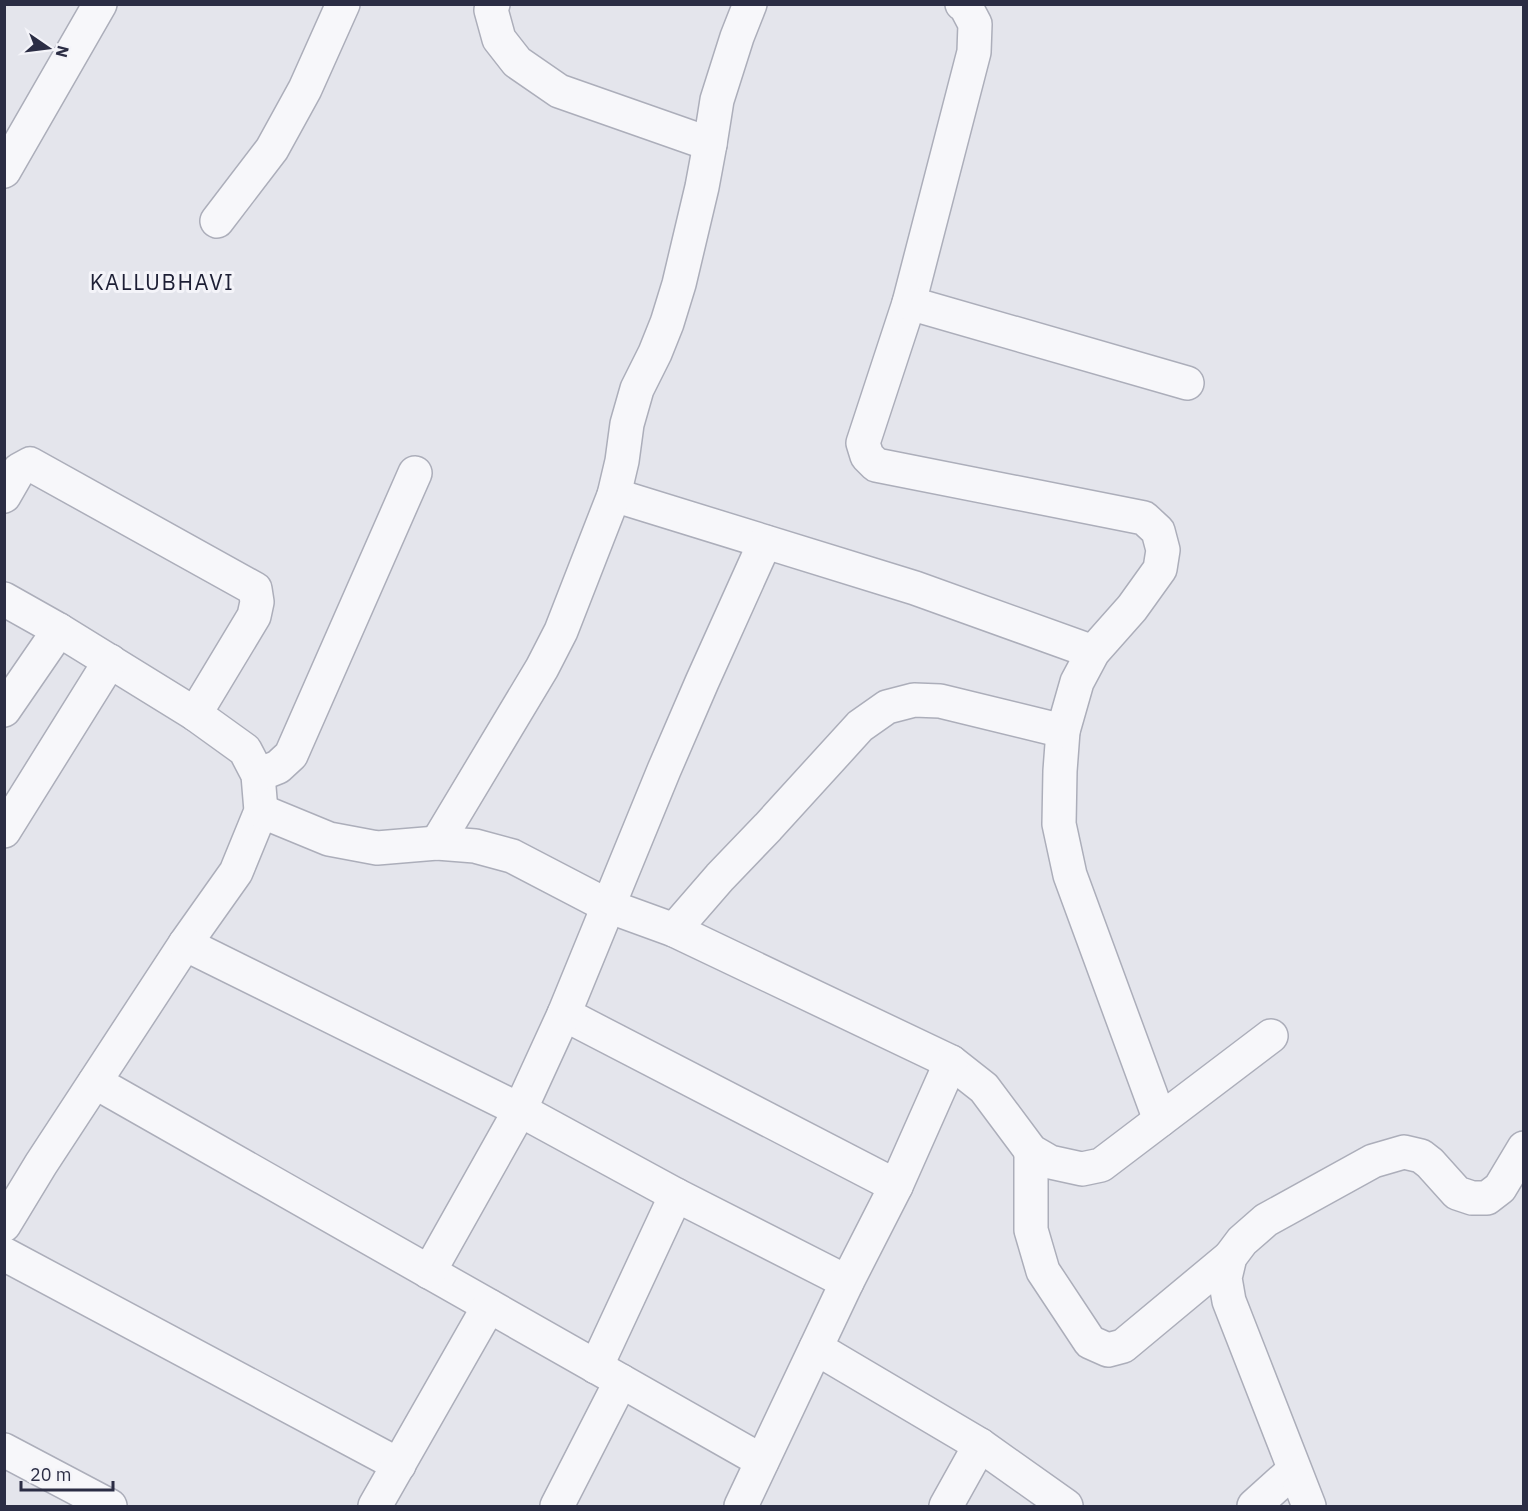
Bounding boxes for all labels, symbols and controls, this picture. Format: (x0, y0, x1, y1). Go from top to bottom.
north arrow (18, 18, 78, 78)
text: N (51, 44, 74, 60)
district label: KALLUBHAVI (90, 267, 234, 296)
scale bar (21, 1454, 112, 1492)
text: 20 m (30, 1463, 72, 1486)

